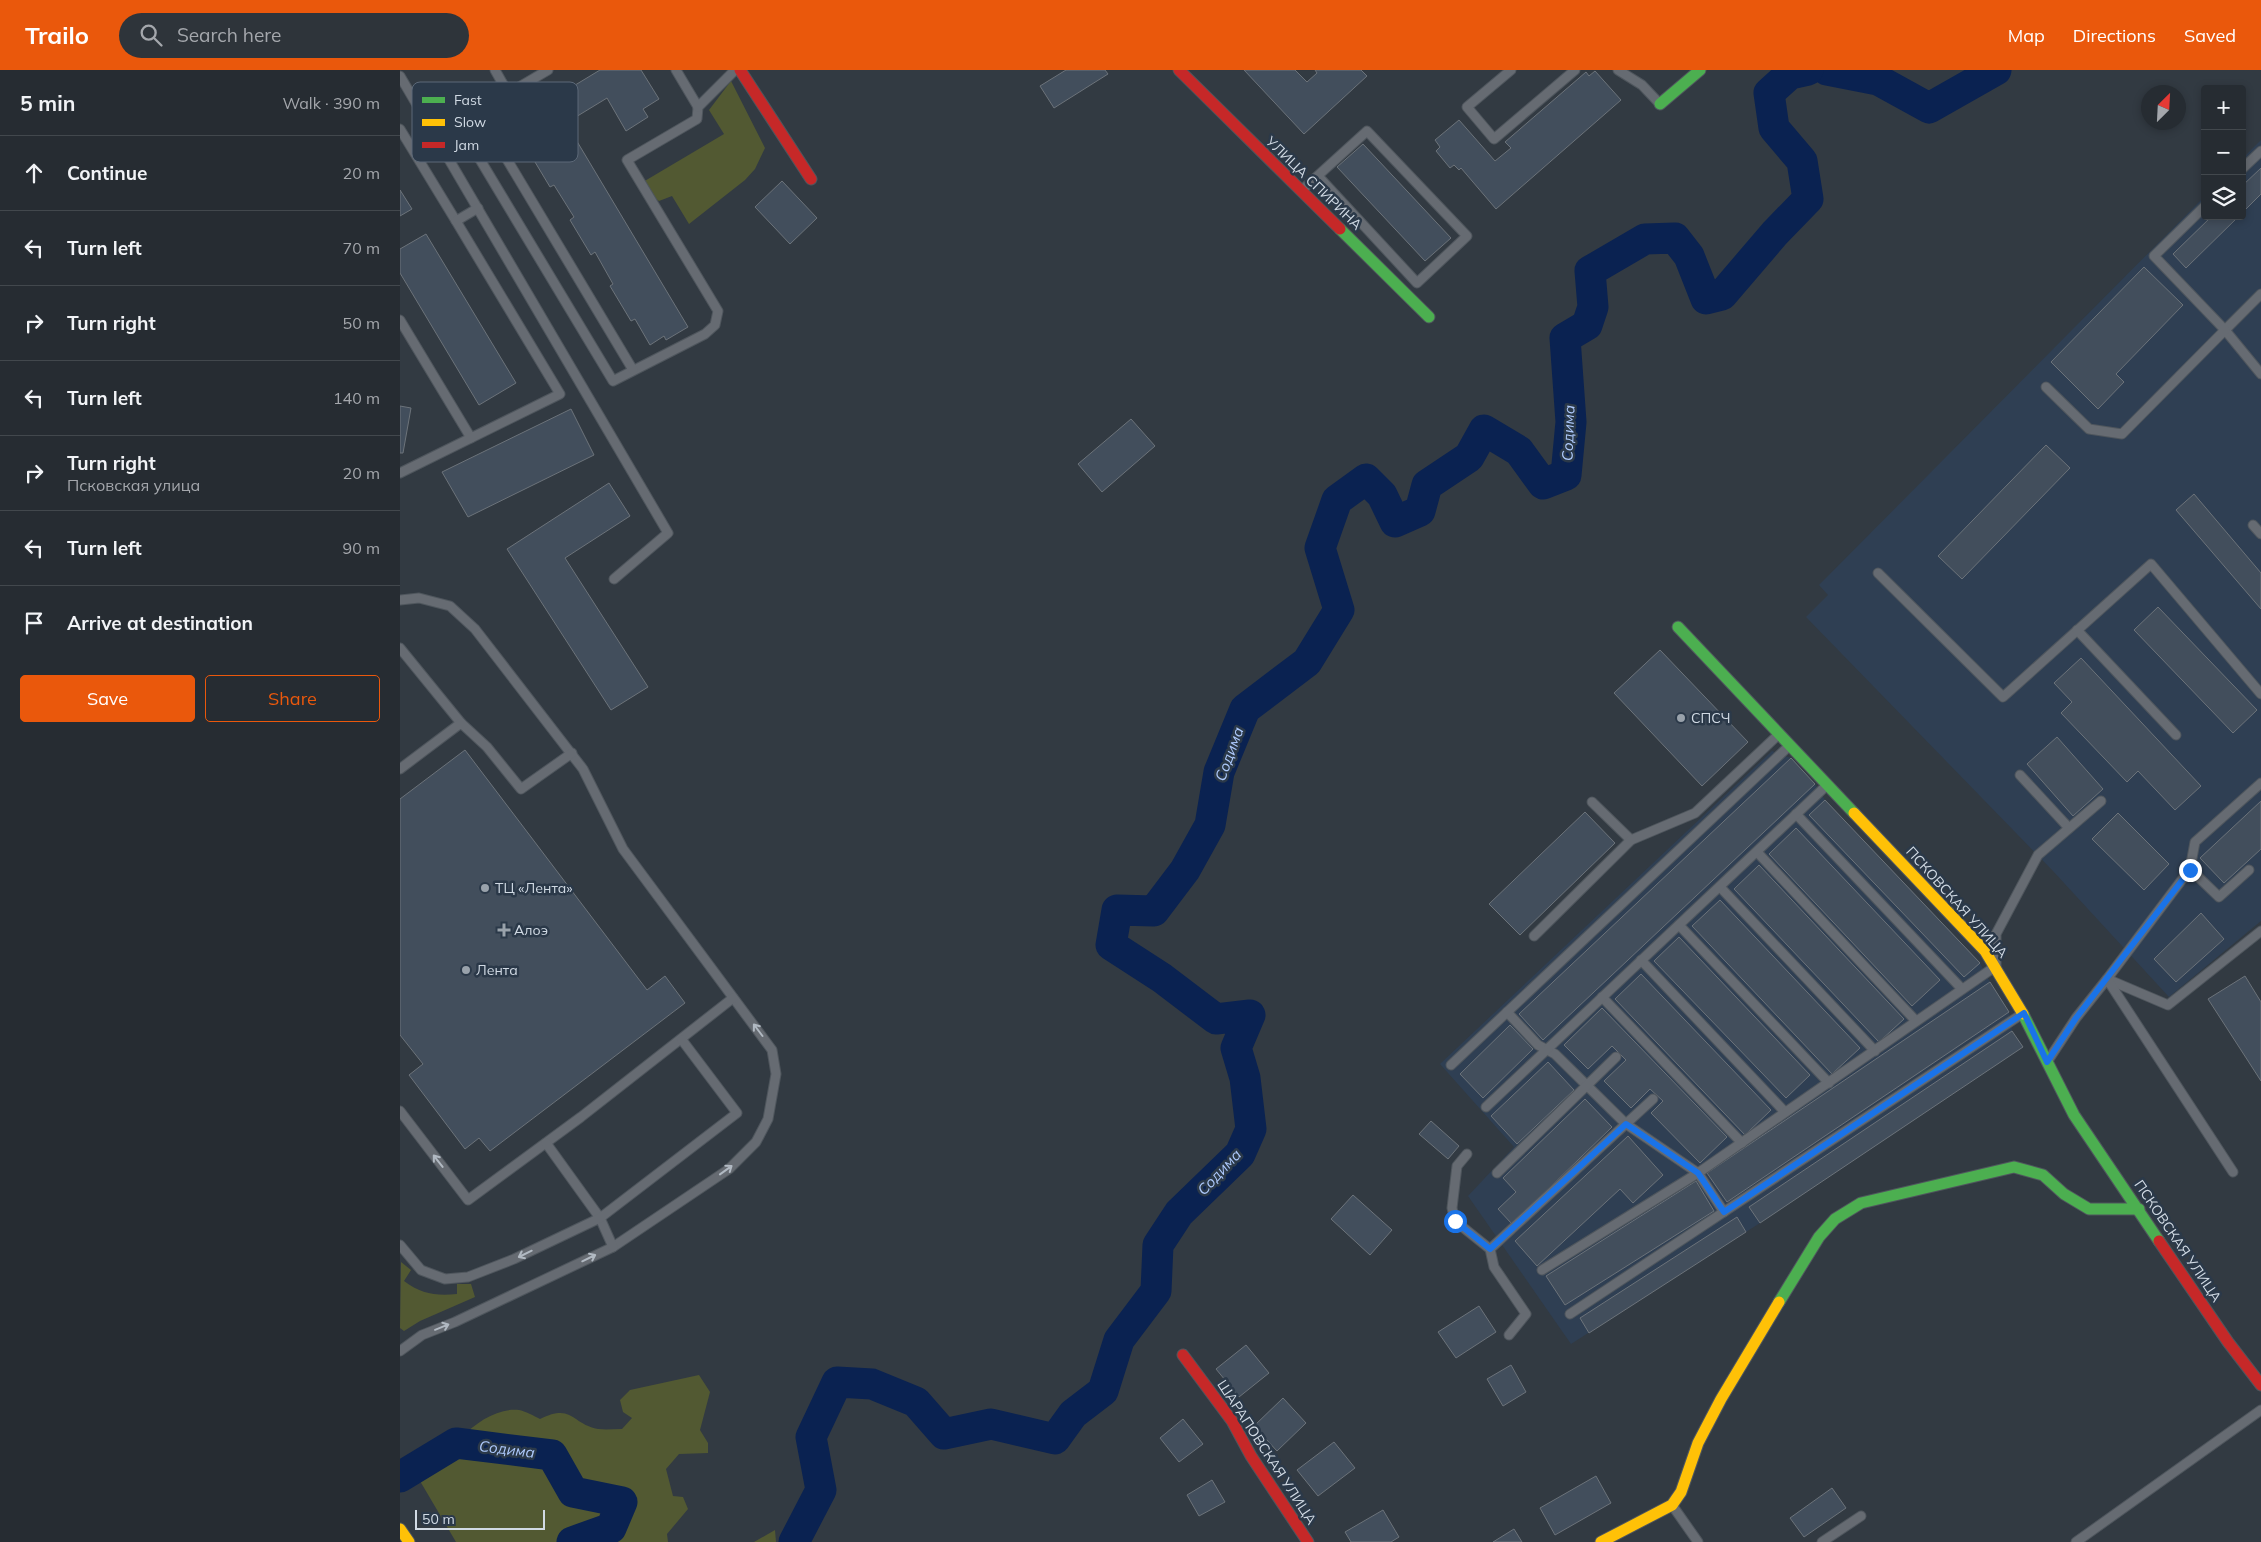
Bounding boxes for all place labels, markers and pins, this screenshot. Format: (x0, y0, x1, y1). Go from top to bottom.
place label: СПСЧ (1691, 709, 1731, 727)
marker: СПСЧ (1675, 712, 1687, 724)
place label: ТЦ «Лента» (495, 879, 573, 897)
marker: ТЦ «Лента» (479, 882, 491, 894)
place label: Алоэ (514, 921, 548, 939)
marker: Алоэ (498, 924, 510, 936)
place label: Лента (476, 961, 518, 979)
marker: Лента (460, 964, 472, 976)

